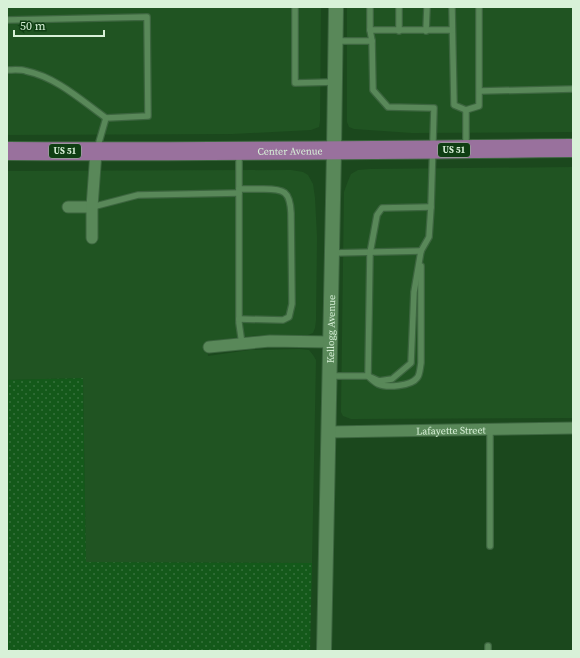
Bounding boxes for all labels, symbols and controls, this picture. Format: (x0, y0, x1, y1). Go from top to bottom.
scale bar (14, 12, 104, 38)
text: 50 m (20, 18, 46, 34)
road number: US 51 (438, 143, 470, 157)
road number: US 51 (49, 144, 81, 158)
street label: Center Avenue (257, 144, 323, 158)
street label: Kellogg Avenue (324, 295, 338, 363)
street label: Lafayette Street (416, 423, 487, 438)

